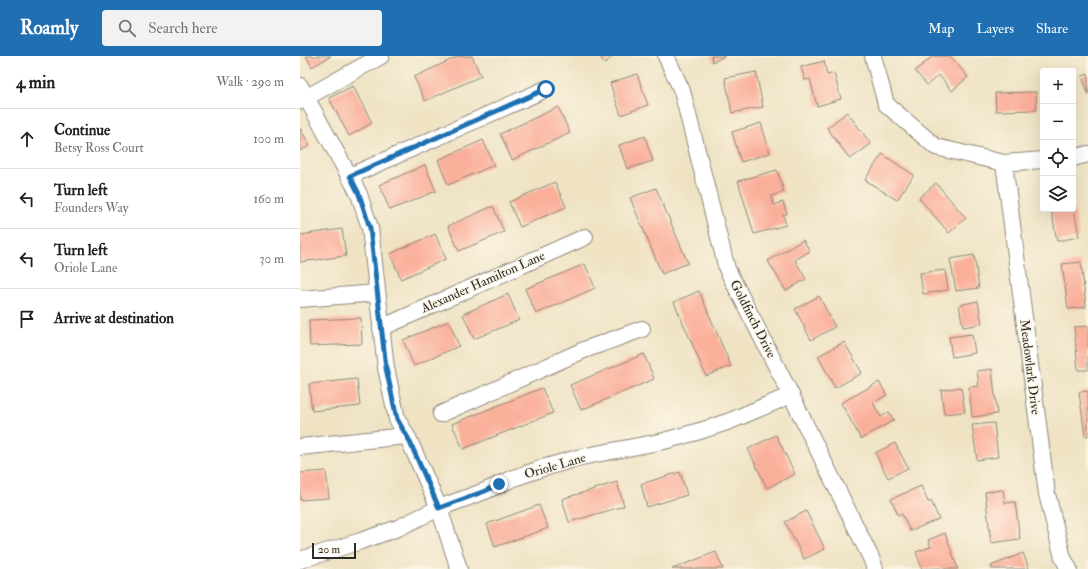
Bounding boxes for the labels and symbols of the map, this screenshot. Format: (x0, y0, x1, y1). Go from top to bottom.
route start (537, 80, 555, 98)
street label: Alexander Hamilton Lane (418, 247, 548, 317)
street label: Goldfinch Drive (727, 277, 780, 361)
street label: Meadowlark Drive (1016, 318, 1044, 416)
street label: Oriole Lane (522, 449, 588, 482)
route end (490, 475, 508, 493)
scale bar (312, 541, 356, 560)

